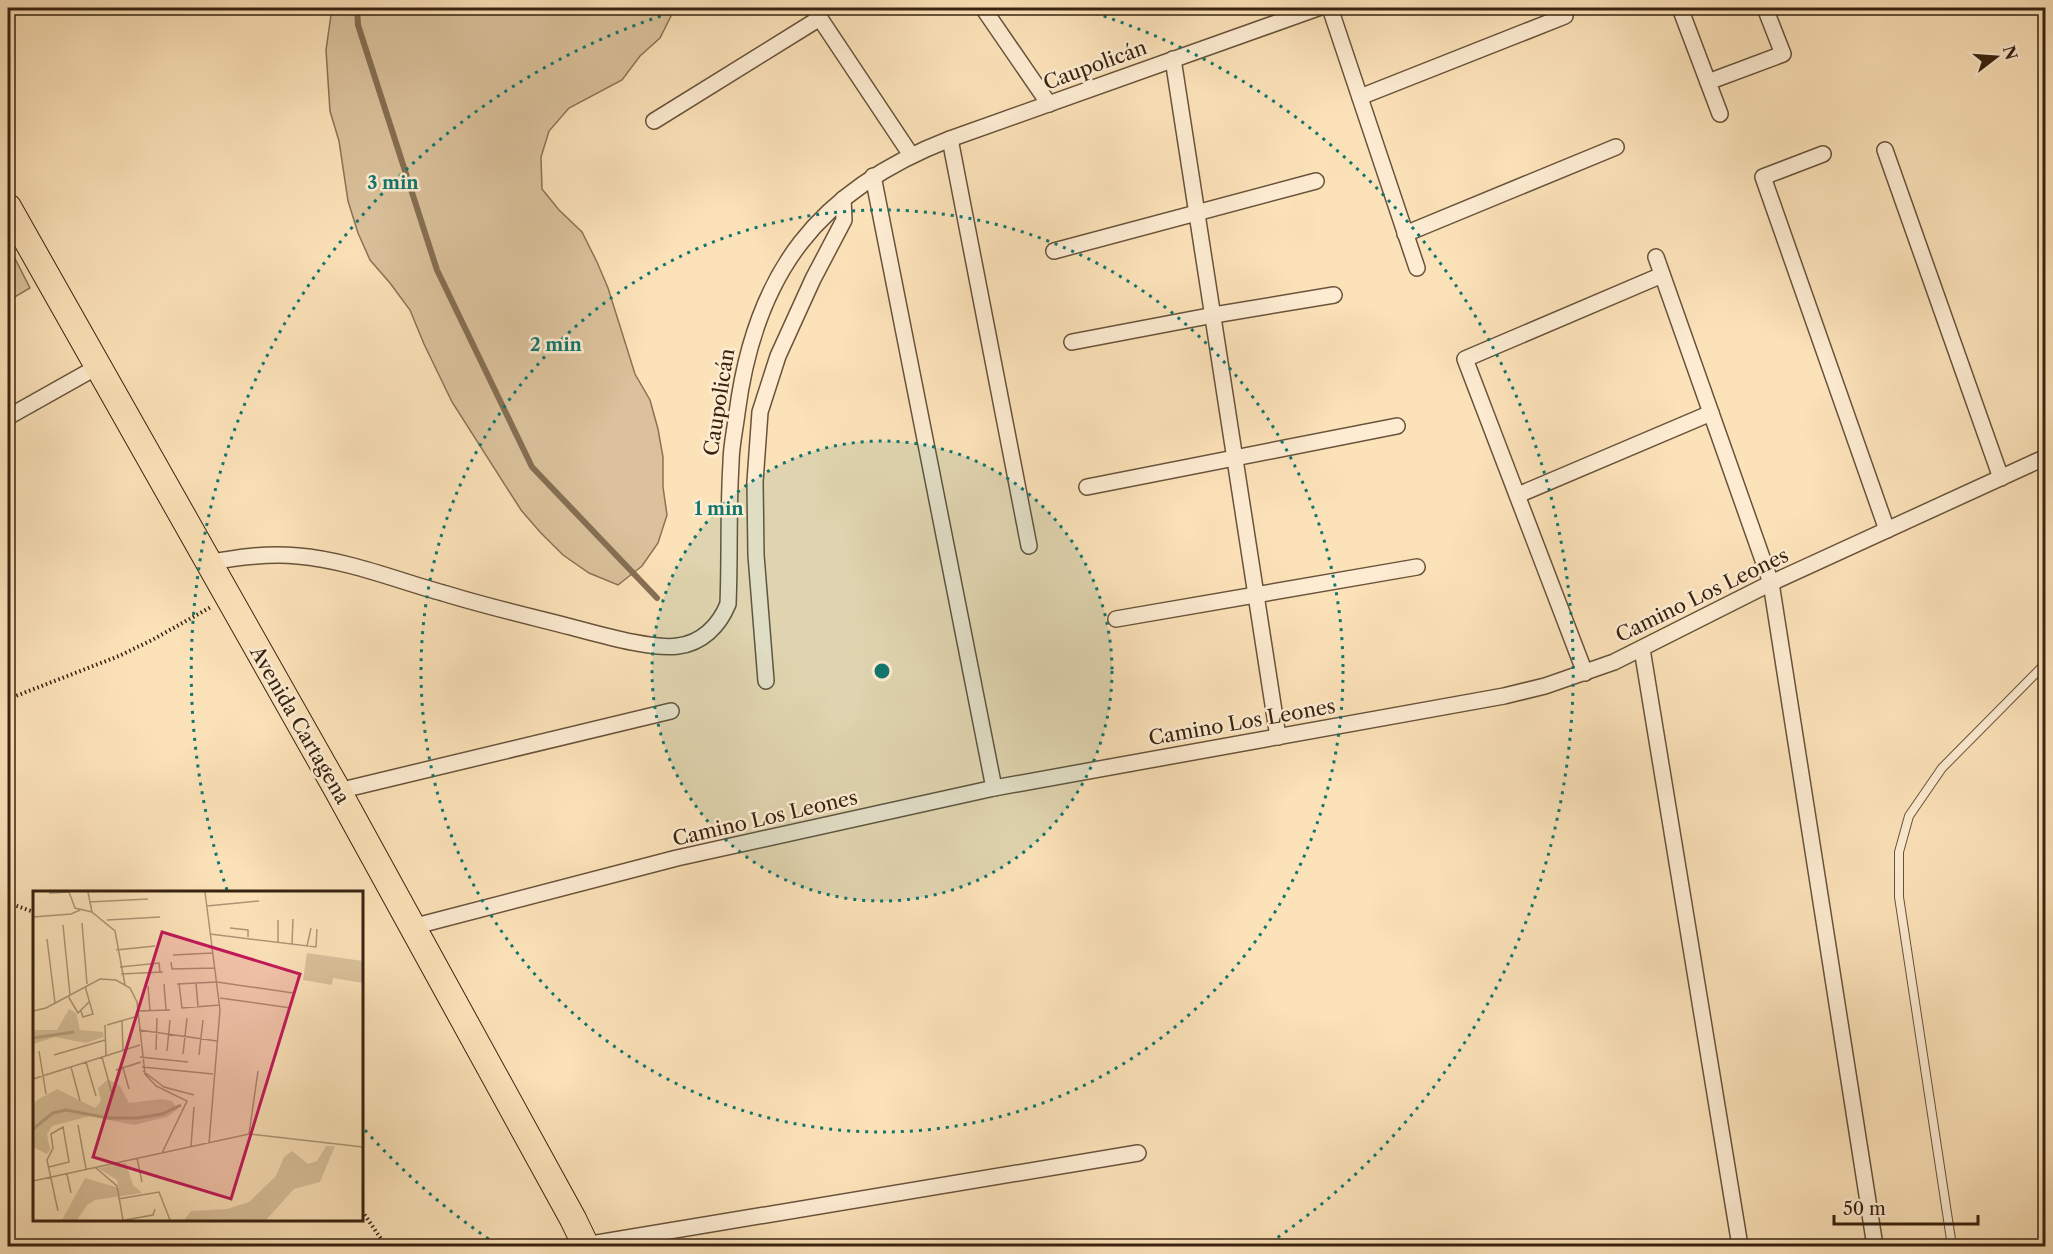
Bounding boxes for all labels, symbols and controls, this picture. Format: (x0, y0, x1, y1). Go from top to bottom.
north arrow (1966, 27, 2026, 87)
street label: Caupolicán (1040, 35, 1151, 95)
text: N (1999, 43, 2022, 62)
text: 3 min (367, 172, 419, 194)
text: 2 min (530, 334, 583, 356)
street label: Caupolicán (699, 346, 739, 457)
text: 1 min (694, 498, 744, 520)
street label: Camino Los Leones (1612, 543, 1792, 647)
street label: Avenida Cartagena (245, 641, 355, 809)
centre of rings (872, 661, 892, 681)
street label: Camino Los Leones (1147, 694, 1337, 750)
street label: Camino Los Leones (670, 785, 860, 851)
inset map (33, 891, 363, 1221)
scale bar (1834, 1188, 1978, 1226)
text: 50 m (1843, 1198, 1886, 1220)

